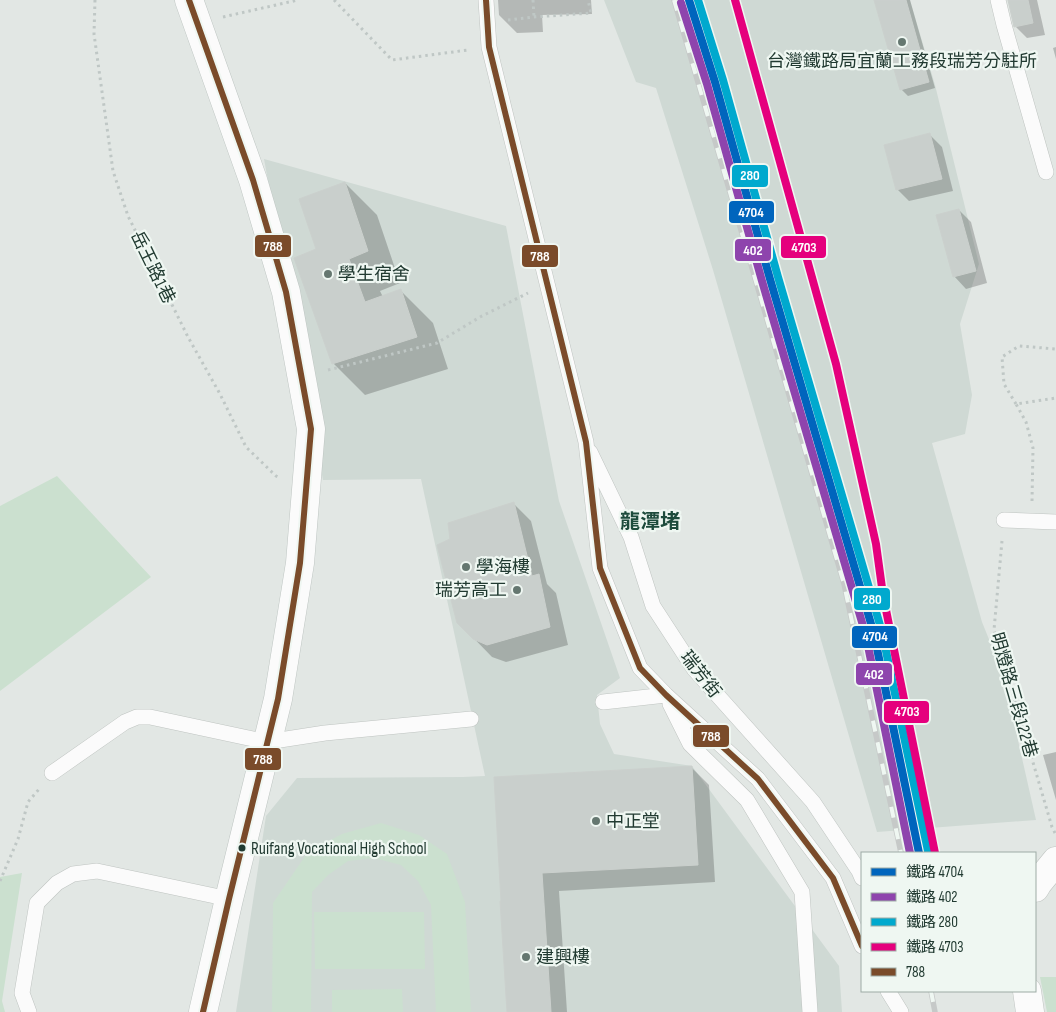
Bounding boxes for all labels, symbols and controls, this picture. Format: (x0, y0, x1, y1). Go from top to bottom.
marker: 台灣鐵路局宜蘭工務段瑞芳分駐所 (896, 36, 908, 48)
place label: 台灣鐵路局宜蘭工務段瑞芳分駐所 (767, 51, 1037, 72)
line badge: 280 (731, 164, 769, 188)
text: 280 (740, 167, 760, 184)
line badge: 4704 (728, 200, 775, 224)
text: 4704 (738, 204, 764, 221)
street label: 岳王路1巷 (126, 227, 179, 307)
line badge: 788 (254, 234, 292, 258)
line badge: 4703 (780, 235, 827, 259)
text: 788 (263, 238, 283, 255)
line badge: 402 (734, 238, 772, 262)
text: 4703 (791, 239, 817, 256)
text: 402 (743, 242, 763, 259)
line badge: 788 (521, 244, 559, 268)
text: 788 (530, 248, 550, 265)
place label: 學生宿舍 (338, 264, 410, 285)
marker: 學生宿舍 (322, 268, 334, 280)
district label: 龍潭堵 (620, 510, 680, 534)
place label: 學海樓 (476, 557, 530, 578)
marker: 學海樓 (460, 561, 472, 573)
place label: 瑞芳高工 (435, 580, 507, 601)
marker: 瑞芳高工 (511, 584, 523, 596)
line badge: 280 (853, 587, 891, 611)
text: 280 (862, 591, 882, 608)
line badge: 4704 (851, 625, 898, 649)
text: 4704 (862, 628, 888, 645)
street label: 明燈路三段122巷 (986, 630, 1041, 760)
street label: 瑞芳街 (676, 647, 726, 702)
line badge: 402 (855, 662, 893, 686)
text: 402 (864, 666, 884, 683)
line badge: 4703 (883, 700, 930, 724)
text: 4703 (894, 703, 920, 720)
line badge: 788 (692, 724, 730, 748)
text: 788 (701, 728, 721, 745)
line badge: 788 (244, 747, 282, 771)
text: 788 (253, 751, 273, 768)
place label: 中正堂 (606, 811, 660, 832)
marker: 中正堂 (590, 815, 602, 827)
place label: Ruifang Vocational High School (251, 839, 427, 859)
marker: Ruifang Vocational High School (237, 843, 247, 853)
legend (861, 852, 1036, 992)
text: 鐵路 4704 (906, 863, 963, 882)
text: 鐵路 402 (906, 888, 958, 907)
text: 鐵路 280 (906, 913, 958, 932)
text: 鐵路 4703 (906, 938, 963, 957)
place label: 建興樓 (536, 947, 590, 968)
marker: 建興樓 (520, 951, 532, 963)
text: 788 (906, 963, 925, 982)

